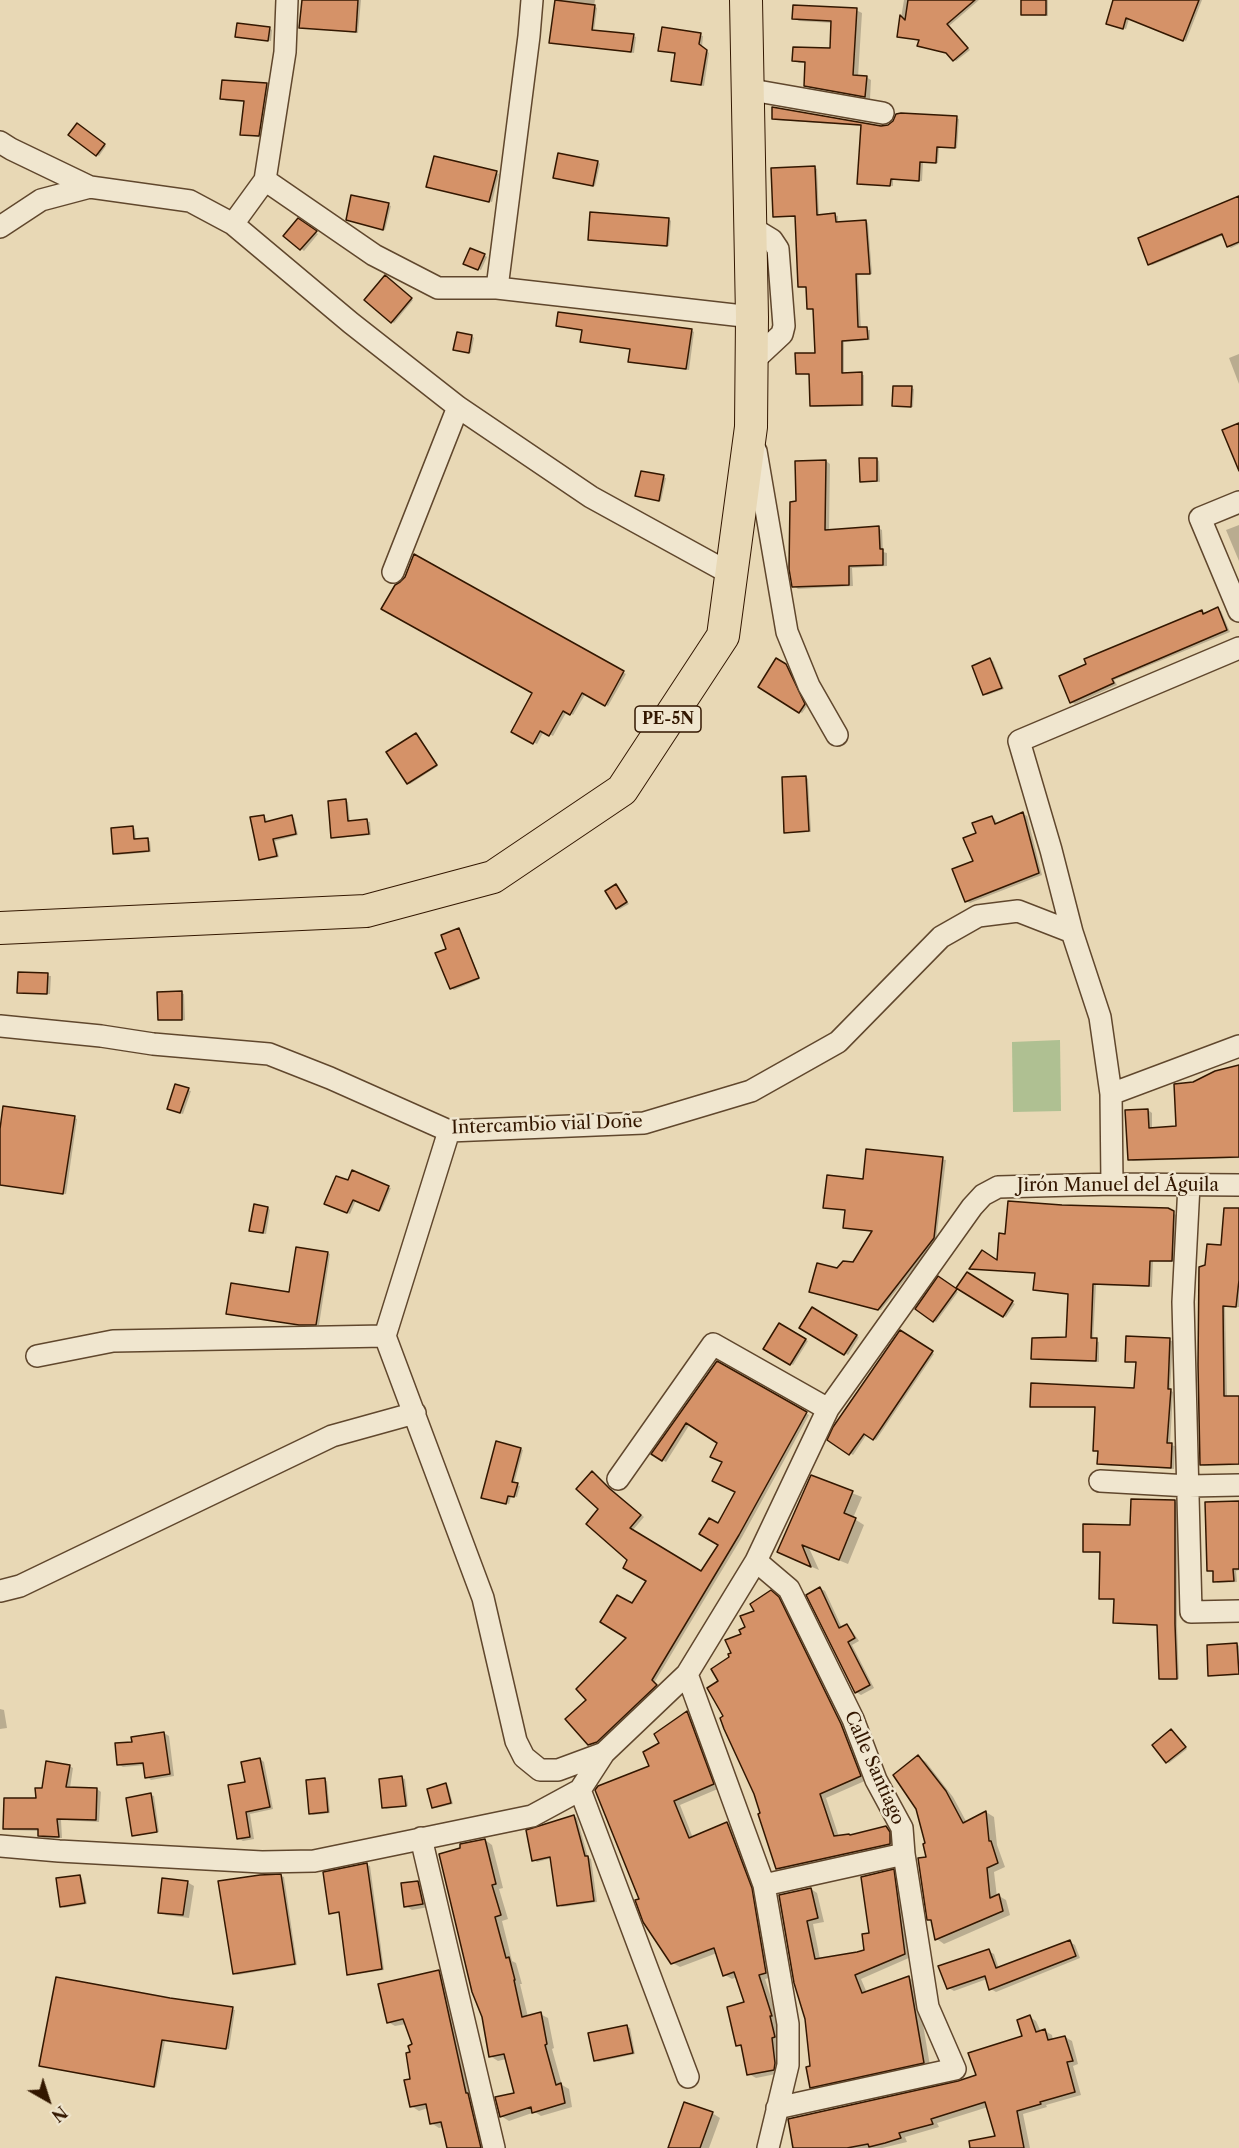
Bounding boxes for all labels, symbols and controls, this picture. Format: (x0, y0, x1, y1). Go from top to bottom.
road number: PE-5N (635, 706, 701, 732)
street label: Intercambio vial Doñe (451, 1111, 643, 1139)
street label: Jirón Manuel del Águila (1017, 1175, 1219, 1197)
street label: Calle Santiago (839, 1708, 909, 1828)
north arrow (18, 2070, 78, 2130)
text: N (48, 2102, 71, 2126)

